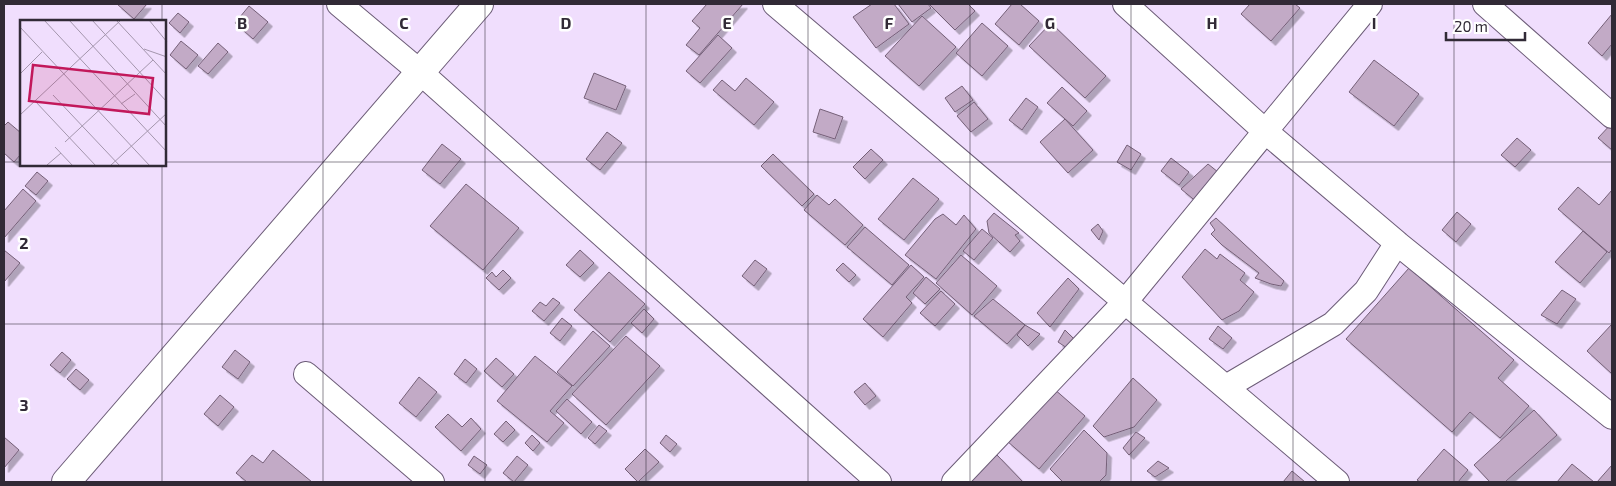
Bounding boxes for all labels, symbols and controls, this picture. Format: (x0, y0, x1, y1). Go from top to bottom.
scale bar (1446, 10, 1525, 42)
text: B (237, 13, 247, 32)
text: C (399, 13, 409, 32)
text: D (561, 13, 572, 32)
text: E (722, 13, 732, 32)
text: F (885, 13, 894, 32)
text: G (1045, 13, 1055, 32)
text: H (1206, 13, 1218, 32)
text: I (1372, 13, 1376, 32)
text: 20 m (1454, 17, 1488, 35)
inset map (20, 20, 166, 166)
text: 2 (19, 233, 29, 252)
text: 3 (19, 395, 29, 414)

